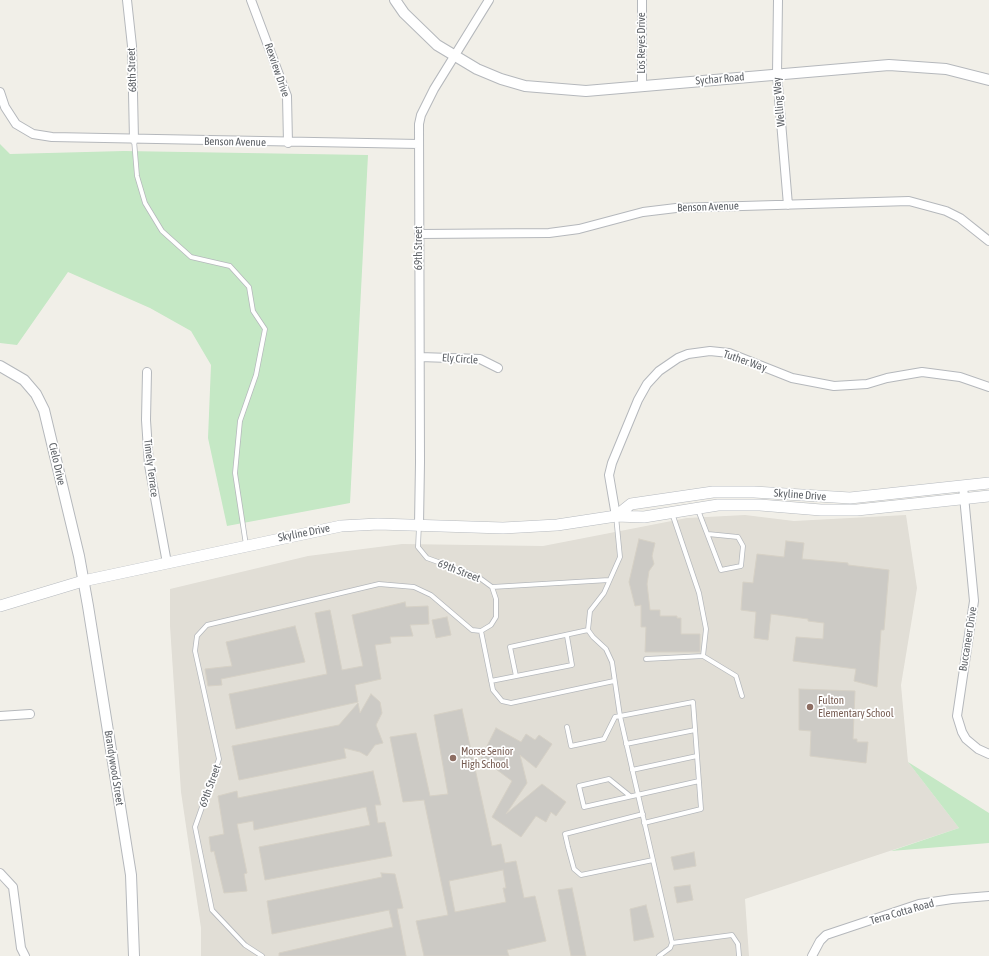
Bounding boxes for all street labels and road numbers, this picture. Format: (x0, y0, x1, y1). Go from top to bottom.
street label: Los Reyes Drive (635, 12, 649, 74)
street label: Rexview Drive (262, 41, 292, 99)
street label: 68th Street (125, 48, 139, 92)
street label: Sychar Road (695, 70, 745, 88)
street label: Welling Way (770, 77, 788, 127)
street label: Benson Avenue (204, 135, 266, 149)
street label: Benson Avenue (677, 199, 739, 215)
street label: 69th Street (412, 226, 426, 270)
street label: Tuther Way (722, 347, 768, 375)
street label: Ely Circle (442, 351, 478, 367)
street label: Timely Terrace (141, 438, 161, 498)
street label: Cielo Drive (46, 441, 68, 487)
street label: Skyline Drive (773, 487, 827, 503)
street label: Skyline Drive (277, 522, 331, 544)
street label: 69th Street (436, 557, 482, 585)
street label: Buccaneer Drive (956, 606, 980, 672)
street label: Brandywood Street (102, 729, 126, 807)
street label: 69th Street (196, 763, 224, 809)
street label: Terra Cotta Road (868, 897, 936, 927)

